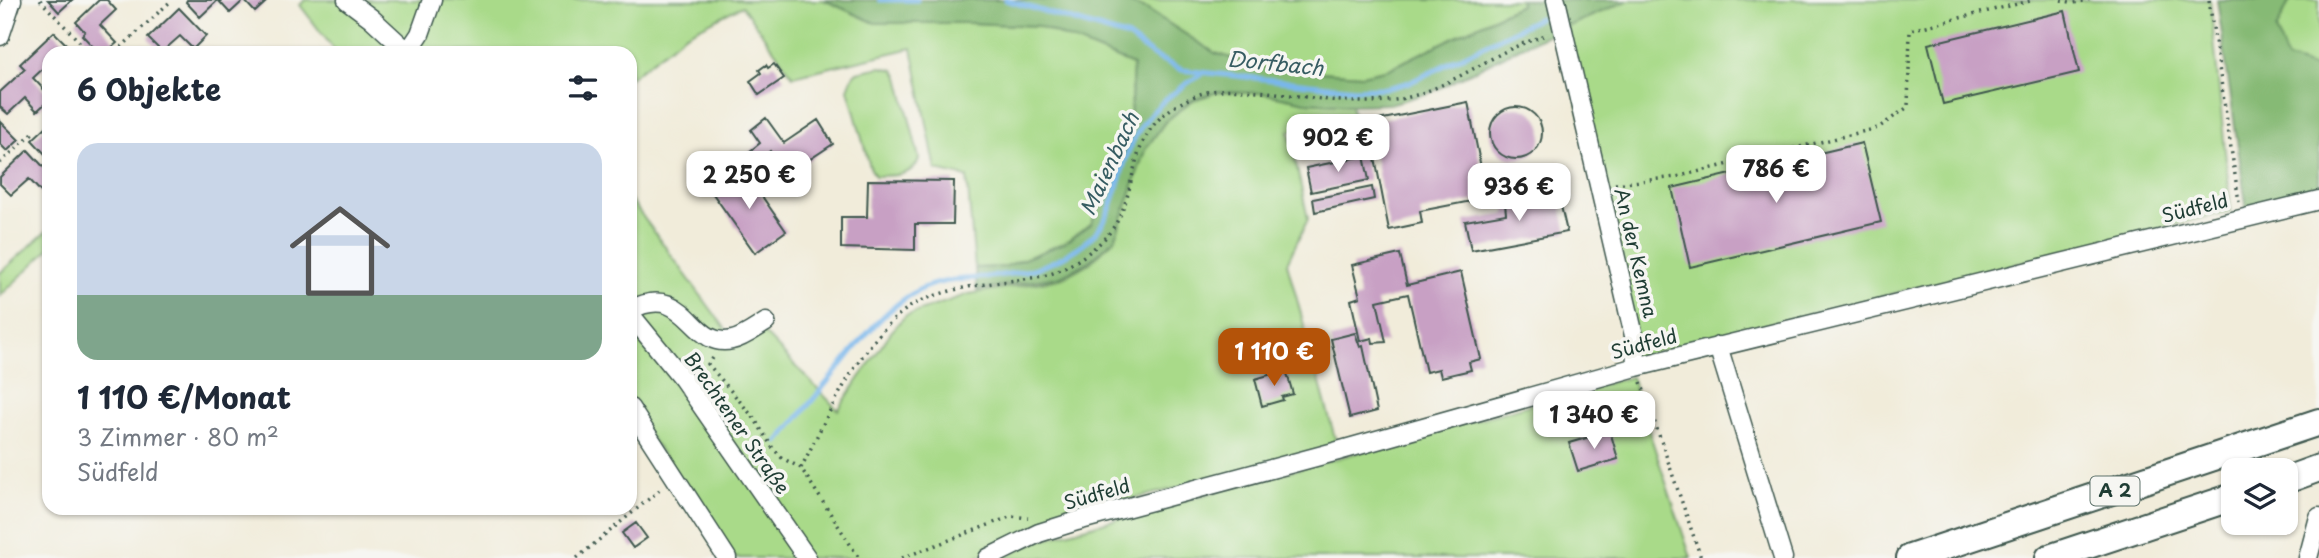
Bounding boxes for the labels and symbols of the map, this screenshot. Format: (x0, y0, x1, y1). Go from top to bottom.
water label: Dorfbach (1225, 41, 1326, 83)
water label: Maienbach (1070, 106, 1146, 220)
pin: 902 € (1289, 114, 1387, 174)
pin: 786 € (1727, 146, 1825, 205)
pin: 2 250 € (684, 152, 814, 211)
pin: 936 € (1470, 164, 1568, 223)
street label: An der Kemna (1608, 185, 1666, 321)
street label: Südfeld (2159, 185, 2231, 229)
street label: Südfeld (1608, 321, 1680, 365)
pin: 1 110 € (1209, 328, 1339, 388)
street label: Brechtener Straße (678, 346, 797, 499)
pin: 1 340 € (1529, 392, 1659, 451)
street label: Südfeld (1061, 470, 1133, 516)
road number: A 2 (2090, 476, 2140, 505)

